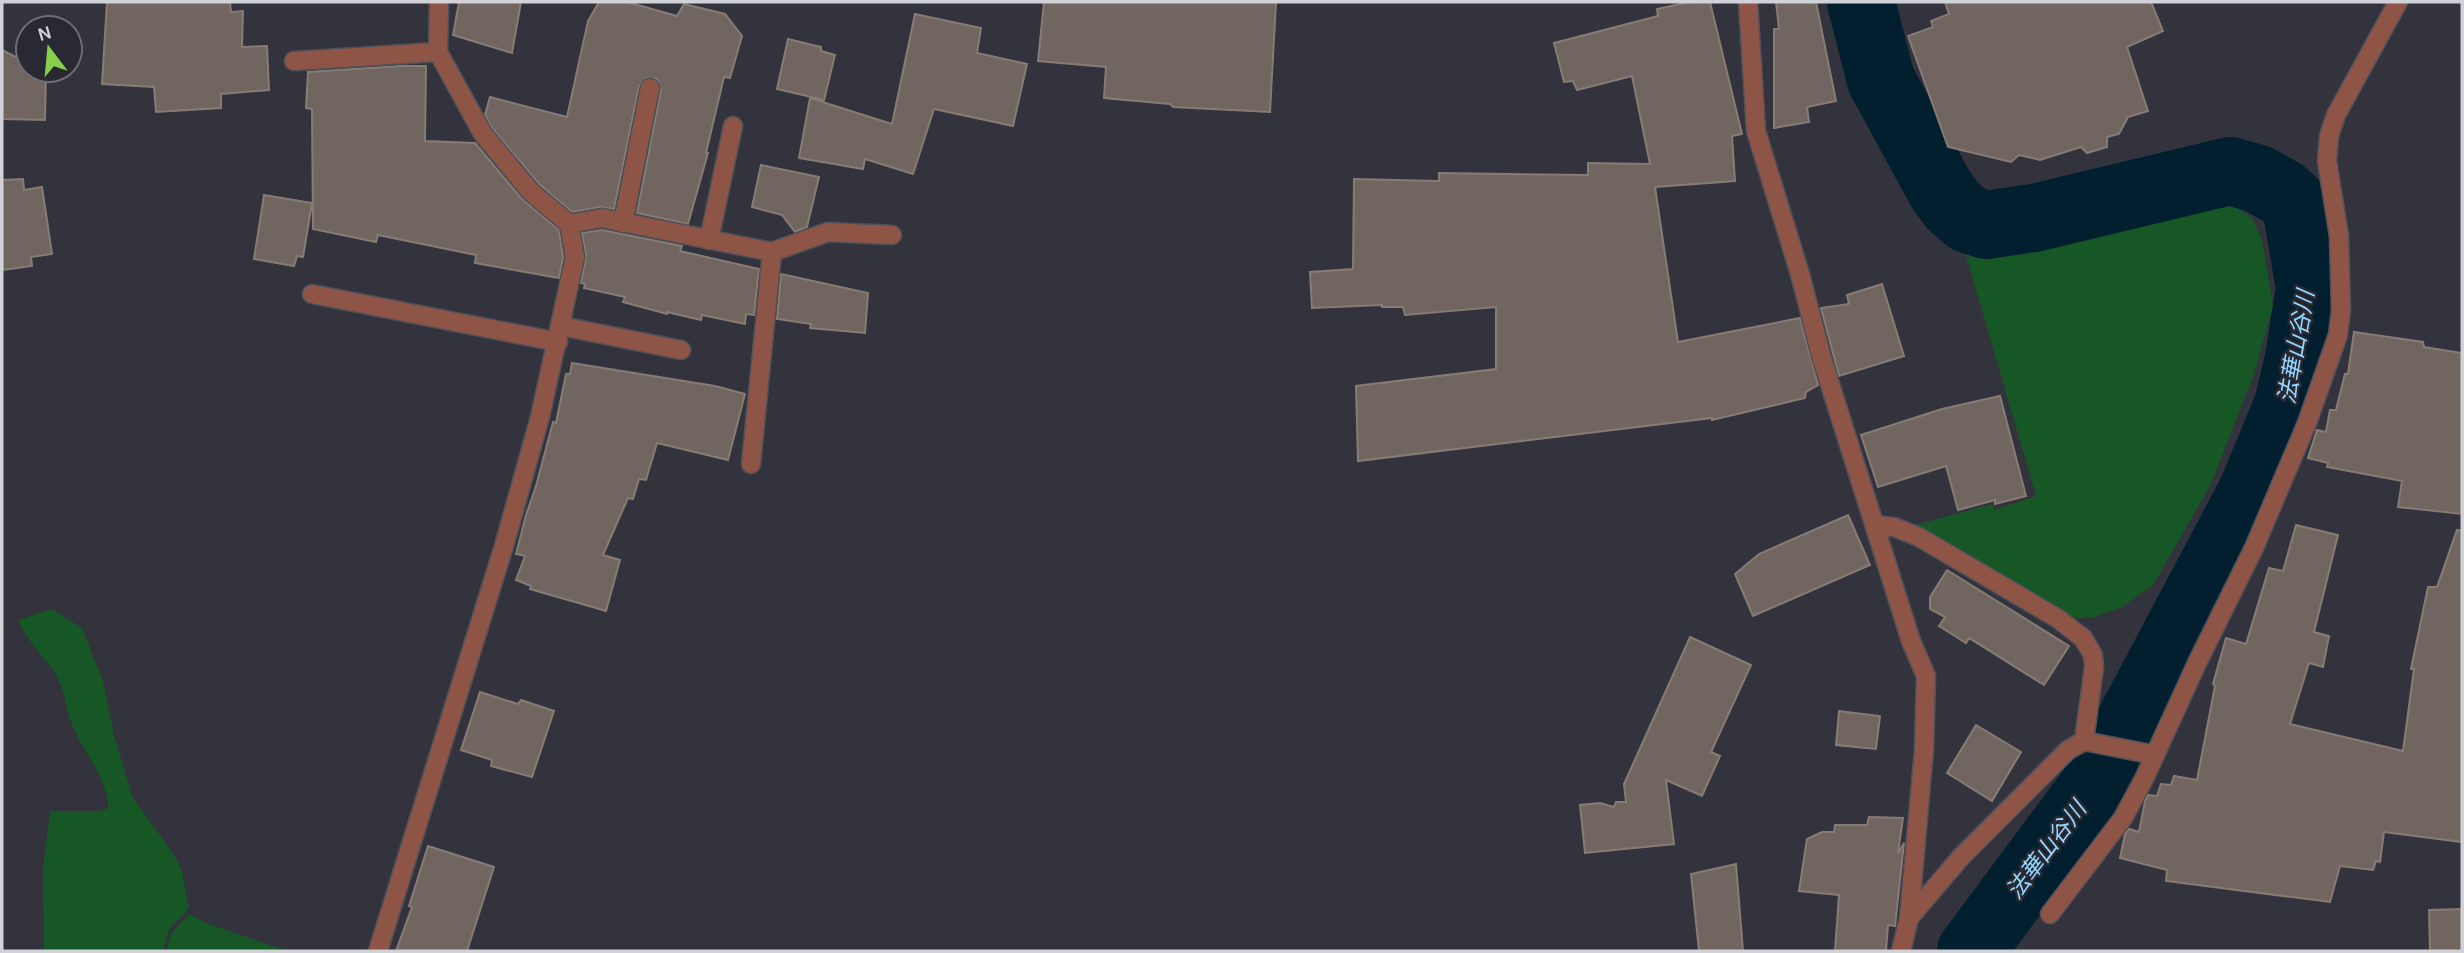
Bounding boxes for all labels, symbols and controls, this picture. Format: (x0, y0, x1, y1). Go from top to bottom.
north arrow (14, 14, 84, 84)
text: N (35, 21, 54, 46)
water label: 法華山谷川 (2273, 285, 2320, 406)
water label: 法華山谷川 (2001, 794, 2094, 904)

